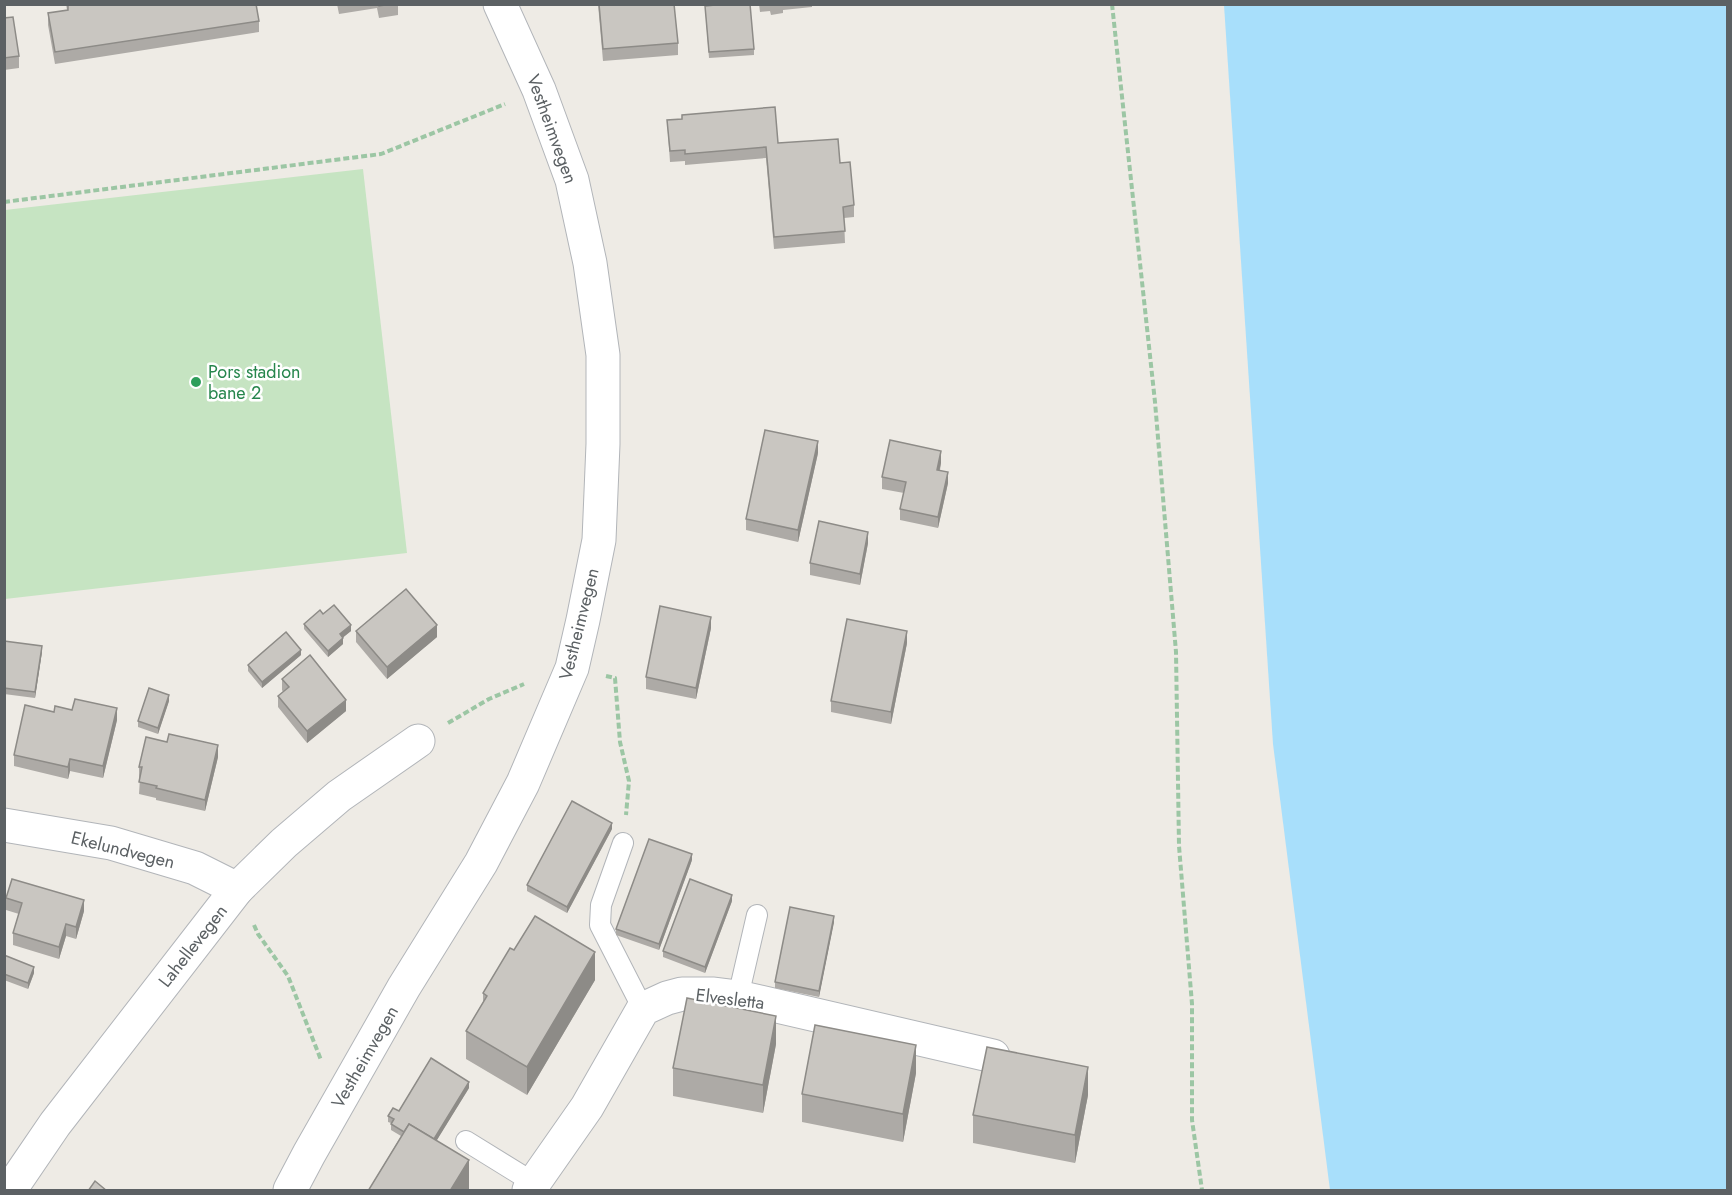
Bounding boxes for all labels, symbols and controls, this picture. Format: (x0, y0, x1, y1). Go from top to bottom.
street label: Vestheimvegen (520, 71, 584, 187)
place label: Pors stadion bane 2 (208, 359, 300, 406)
marker: Pors stadion bane 2 (189, 375, 203, 389)
street label: Vestheimvegen (553, 565, 605, 683)
street label: Ekelundvegen (68, 825, 178, 875)
street label: Lahellevegen (152, 899, 234, 993)
street label: Elvesletta (694, 982, 766, 1016)
street label: Vestheimvegen (325, 1001, 405, 1113)

